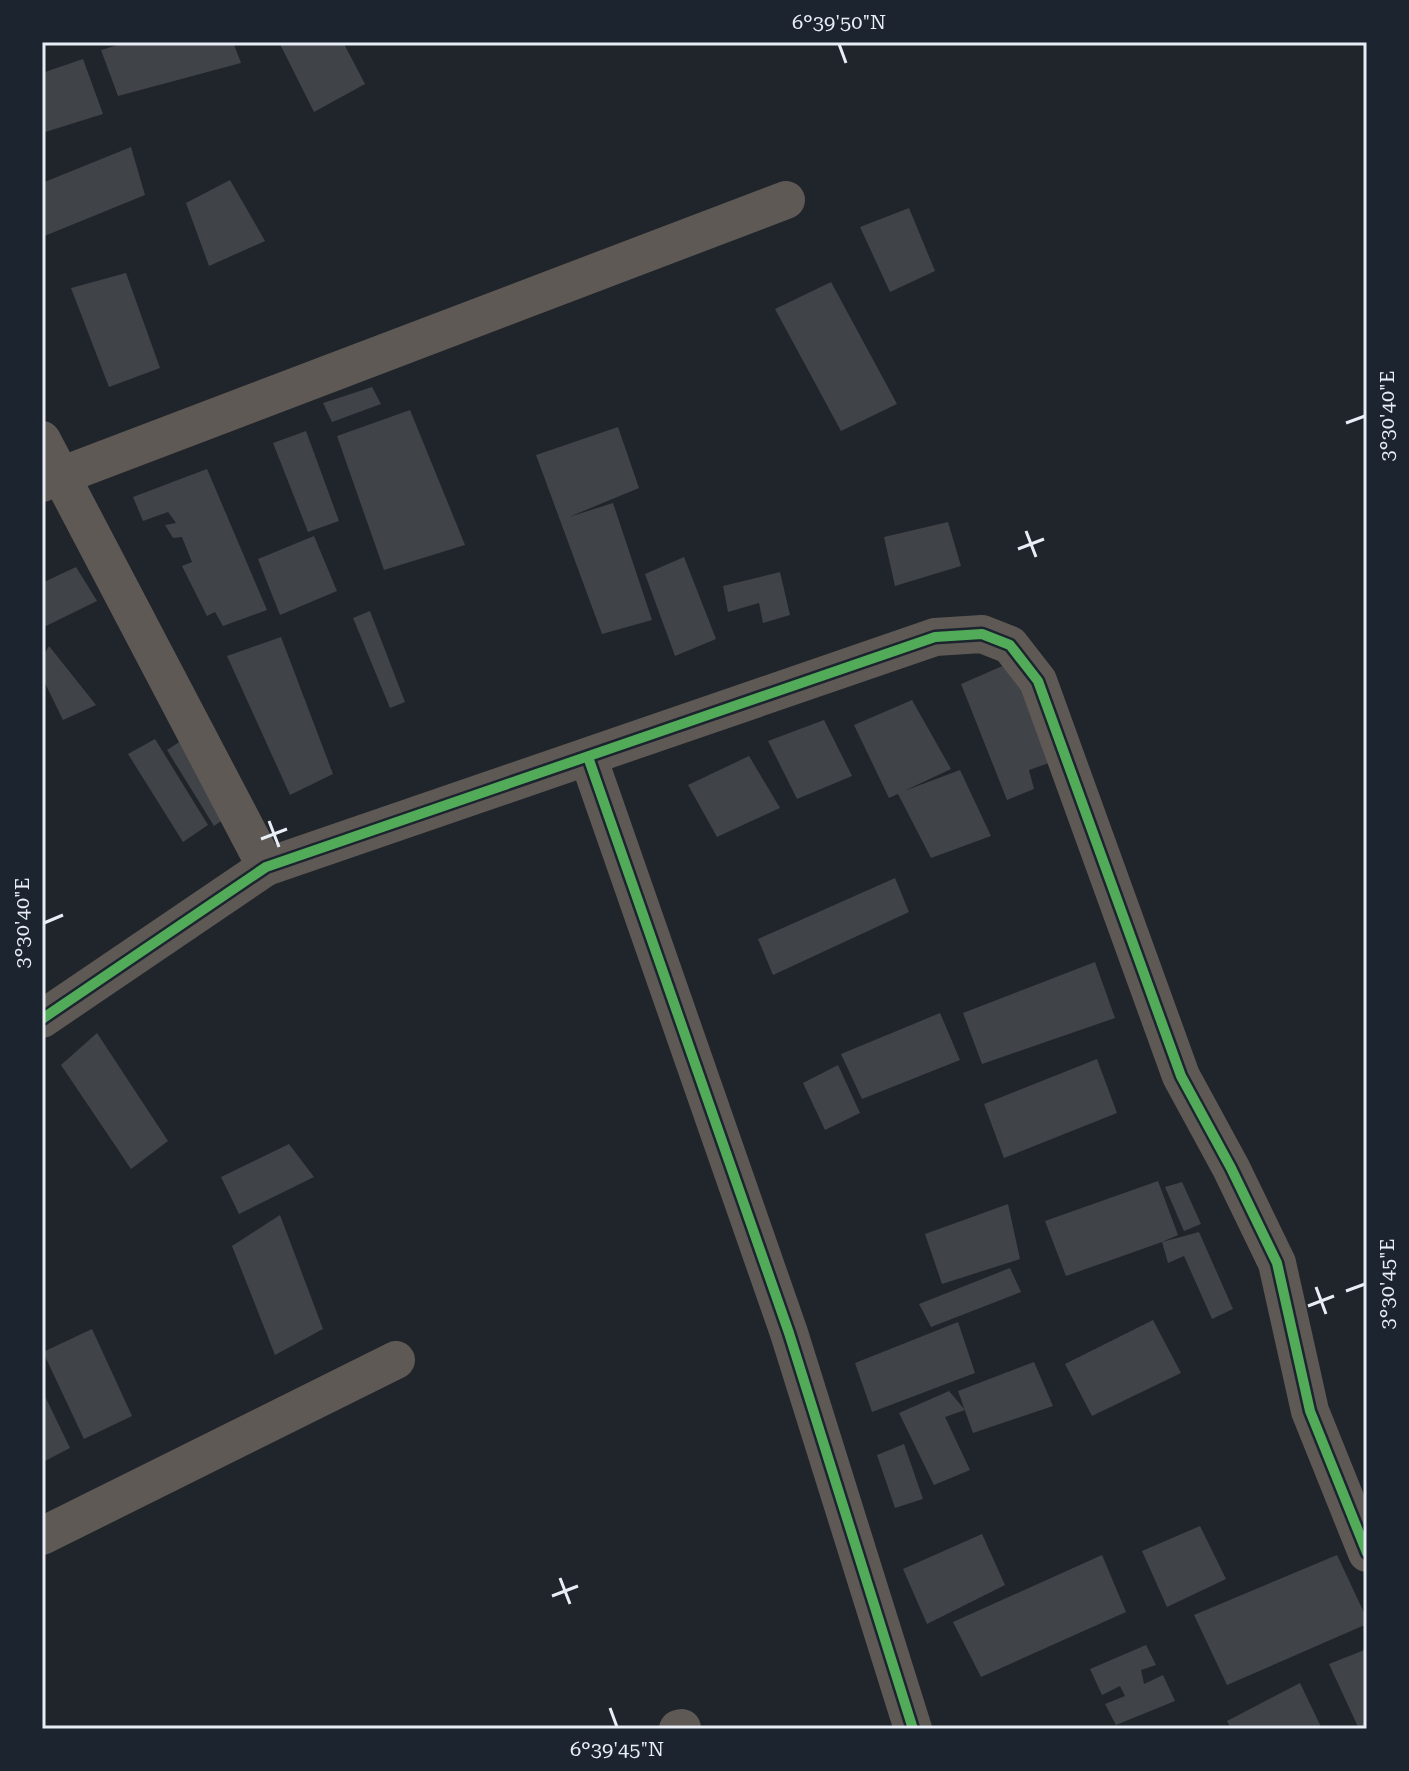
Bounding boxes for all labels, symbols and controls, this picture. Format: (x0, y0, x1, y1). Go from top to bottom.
text: 6°39'50"N (792, 10, 886, 34)
text: 3°30'40"E (1375, 371, 1399, 461)
text: 3°30'40"E (10, 878, 34, 968)
text: 3°30'45"E (1375, 1239, 1399, 1329)
text: 6°39'45"N (570, 1737, 664, 1761)

